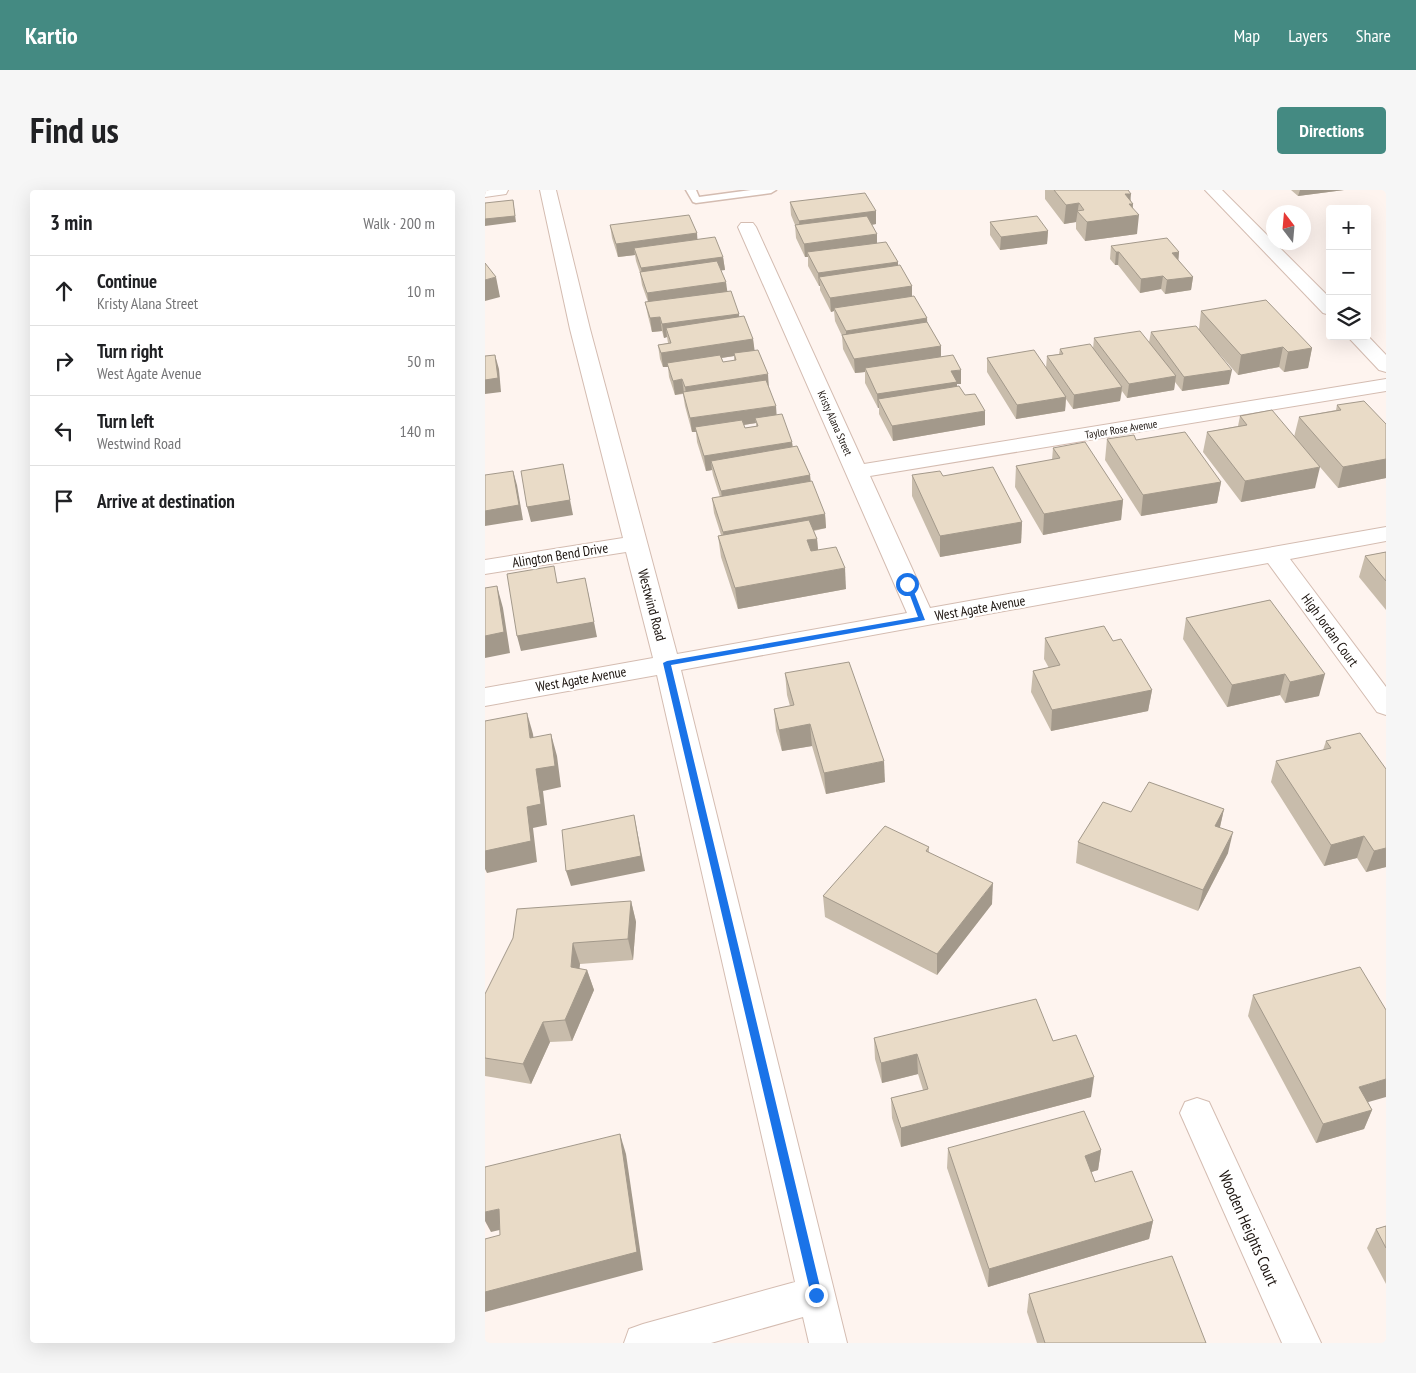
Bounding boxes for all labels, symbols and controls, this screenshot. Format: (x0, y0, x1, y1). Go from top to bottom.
text: Kartio (25, 20, 78, 51)
text: Map (1234, 24, 1260, 47)
text: Layers (1288, 24, 1328, 47)
text: Share (1356, 24, 1391, 47)
text: Find us (30, 107, 119, 153)
button: Directions (1277, 107, 1386, 154)
north arrow (1266, 205, 1311, 250)
map controls (1326, 205, 1371, 340)
button: + (1326, 205, 1371, 250)
text: 3 min (50, 209, 92, 236)
text: Walk · 200 m (363, 213, 435, 233)
button: − (1326, 250, 1371, 295)
text: Continue (97, 269, 157, 293)
icon: ahead (50, 277, 78, 305)
text: 10 m (407, 281, 435, 301)
text: Kristy Alana Street (97, 293, 198, 313)
button: layers (1326, 295, 1371, 340)
text: Turn right (97, 339, 163, 363)
icon: right (50, 347, 78, 375)
text: 50 m (407, 351, 435, 371)
text: West Agate Avenue (97, 363, 202, 383)
street label: Kristy Alana Street (814, 388, 856, 458)
text: Turn left (97, 409, 154, 433)
street label: Taylor Rose Avenue (1084, 416, 1159, 442)
icon: left (50, 417, 78, 445)
text: 140 m (400, 421, 435, 441)
text: Westwind Road (97, 433, 181, 453)
icon: arrive (50, 487, 78, 515)
text: Arrive at destination (97, 489, 235, 513)
street label: Alington Bend Drive (511, 538, 610, 571)
street label: Westwind Road (634, 567, 670, 643)
route start (896, 573, 919, 596)
street label: High Jordan Court (1297, 590, 1363, 670)
street label: West Agate Avenue (933, 591, 1027, 625)
street label: West Agate Avenue (534, 662, 628, 696)
street label: Wooden Heights Court (1215, 1167, 1284, 1289)
route end (805, 1284, 828, 1307)

